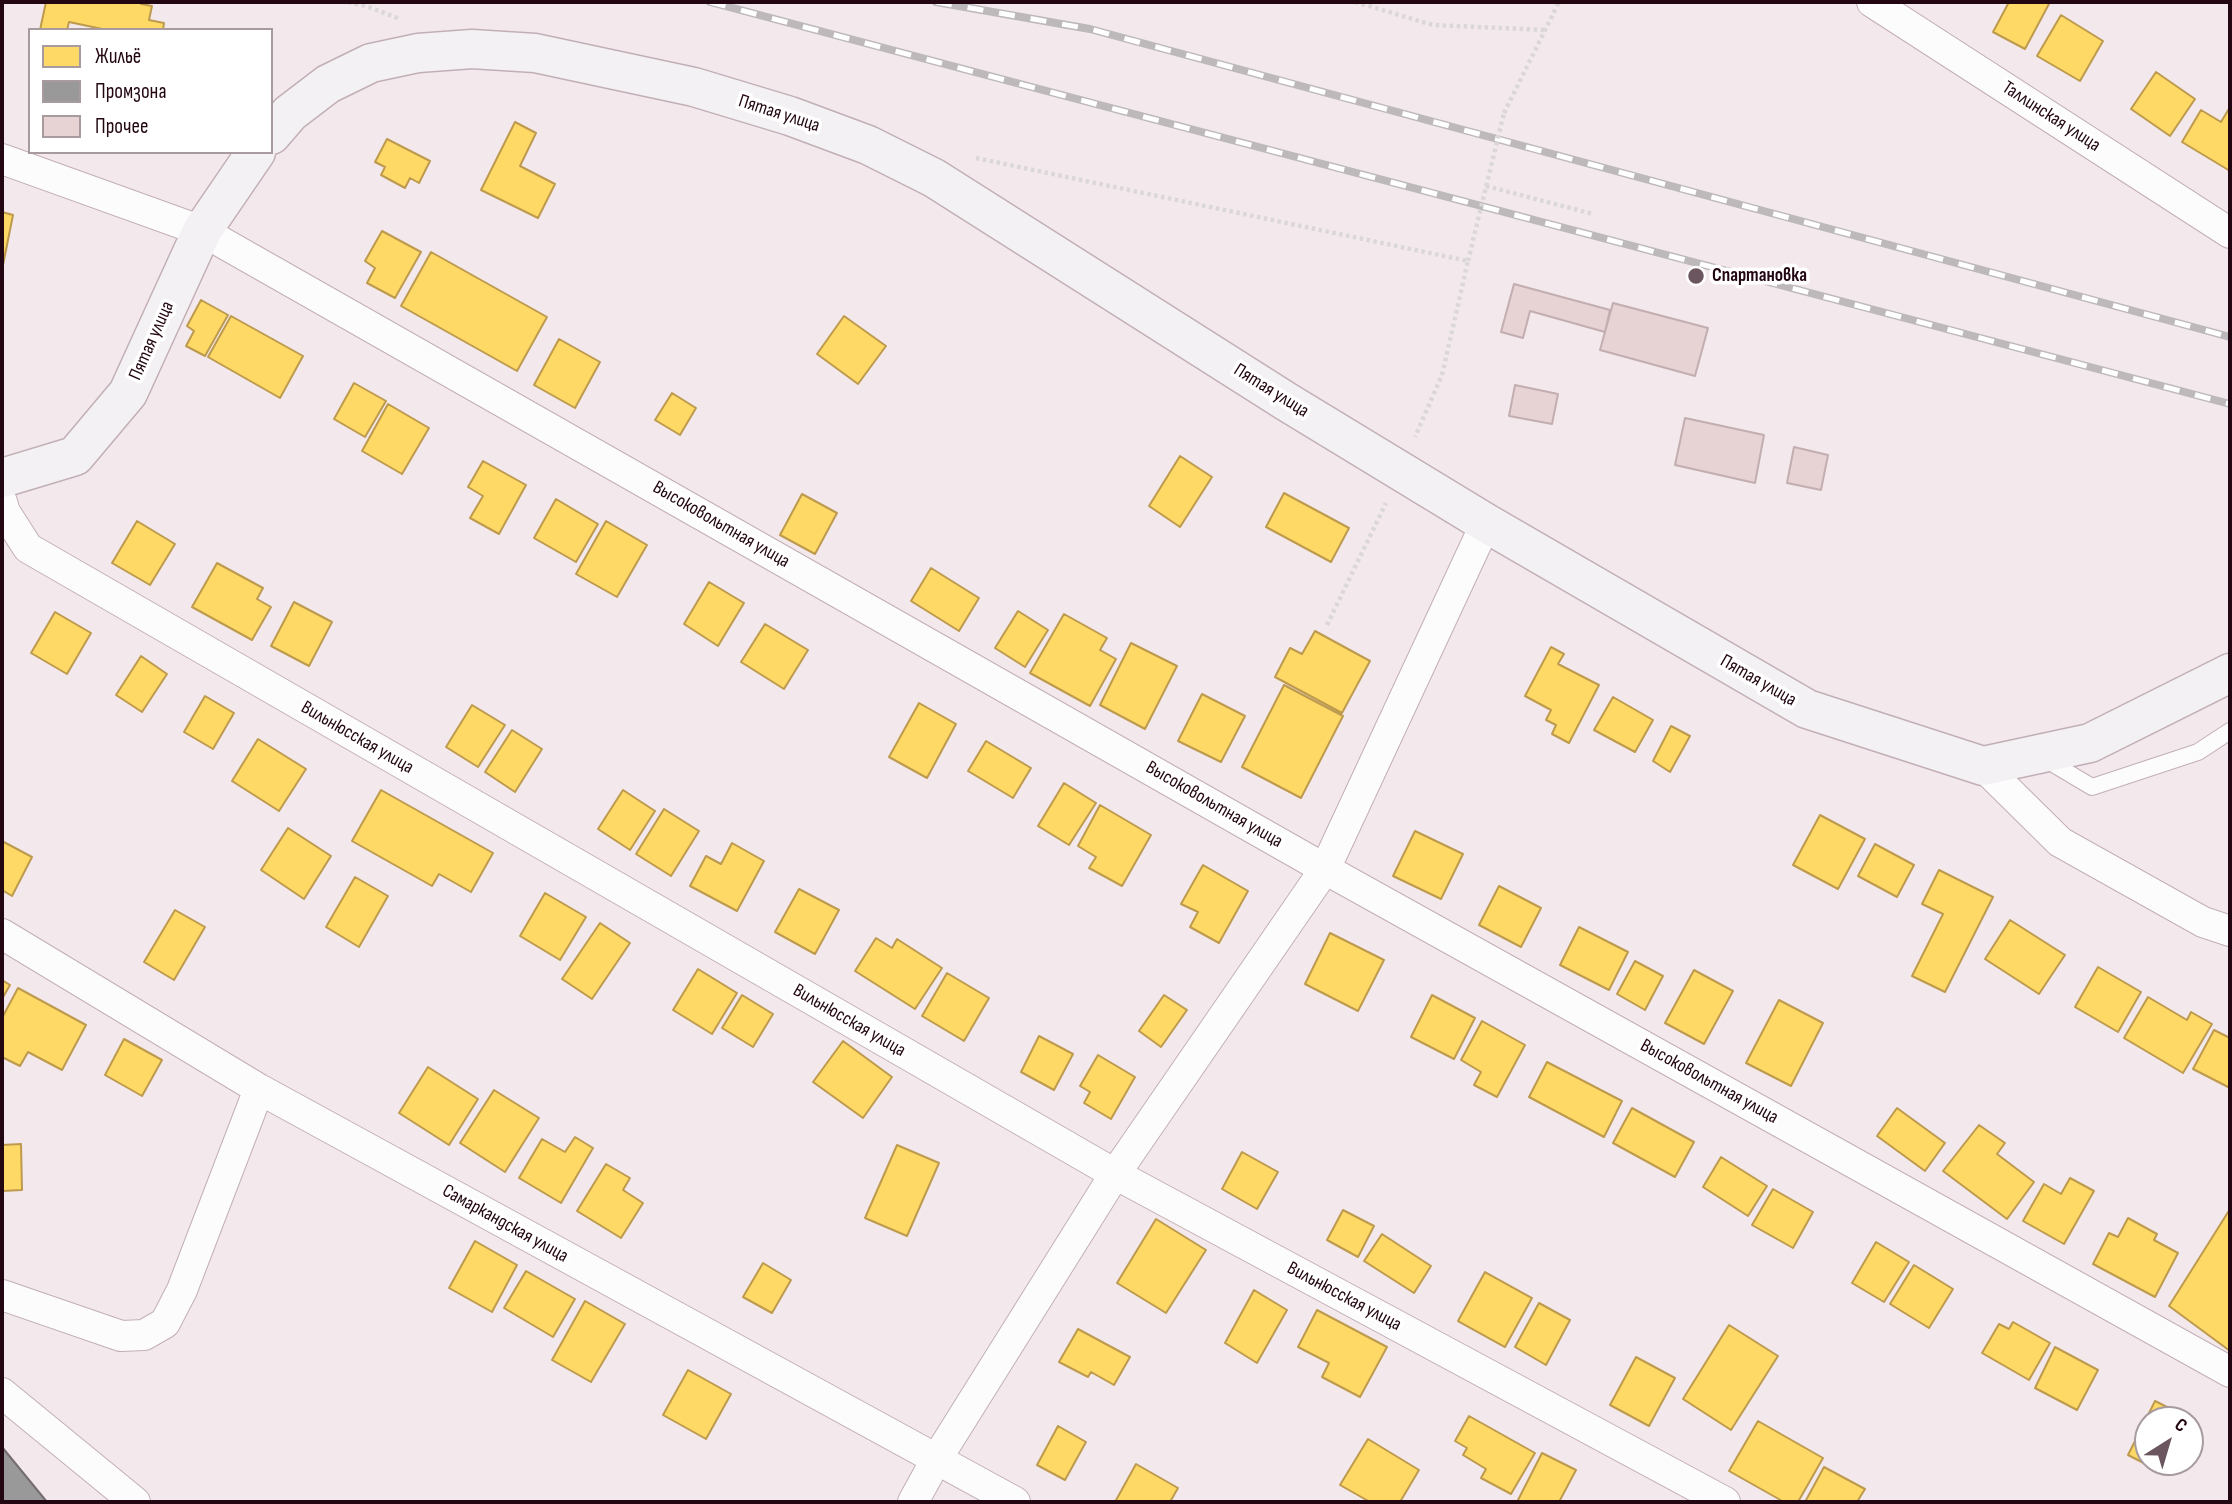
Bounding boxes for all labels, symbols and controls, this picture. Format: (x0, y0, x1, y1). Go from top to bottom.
legend (28, 28, 273, 154)
text: Жильё (95, 44, 141, 69)
street label: Таллинская улица (1998, 77, 2104, 157)
text: Промзона (95, 79, 166, 104)
street label: Пятая улица (735, 90, 823, 138)
text: Прочее (95, 114, 148, 139)
place label: Спартановка (1712, 265, 1807, 287)
marker: Спартановка (1686, 266, 1706, 286)
street label: Пятая улица (124, 298, 180, 384)
street label: Пятая улица (1229, 359, 1313, 423)
street label: Высоковольтная улица (648, 477, 794, 573)
street label: Пятая улица (1716, 650, 1800, 712)
street label: Вильнюсская улица (297, 697, 417, 779)
street label: Высоковольтная улица (1141, 757, 1287, 853)
street label: Вильнюсская улица (789, 980, 909, 1062)
street label: Высоковольтная улица (1636, 1035, 1782, 1129)
street label: Самаркандская улица (438, 1180, 572, 1268)
street label: Вильнюсская улица (1283, 1257, 1405, 1337)
north arrow (2134, 1406, 2204, 1476)
text: С (2170, 1413, 2192, 1438)

